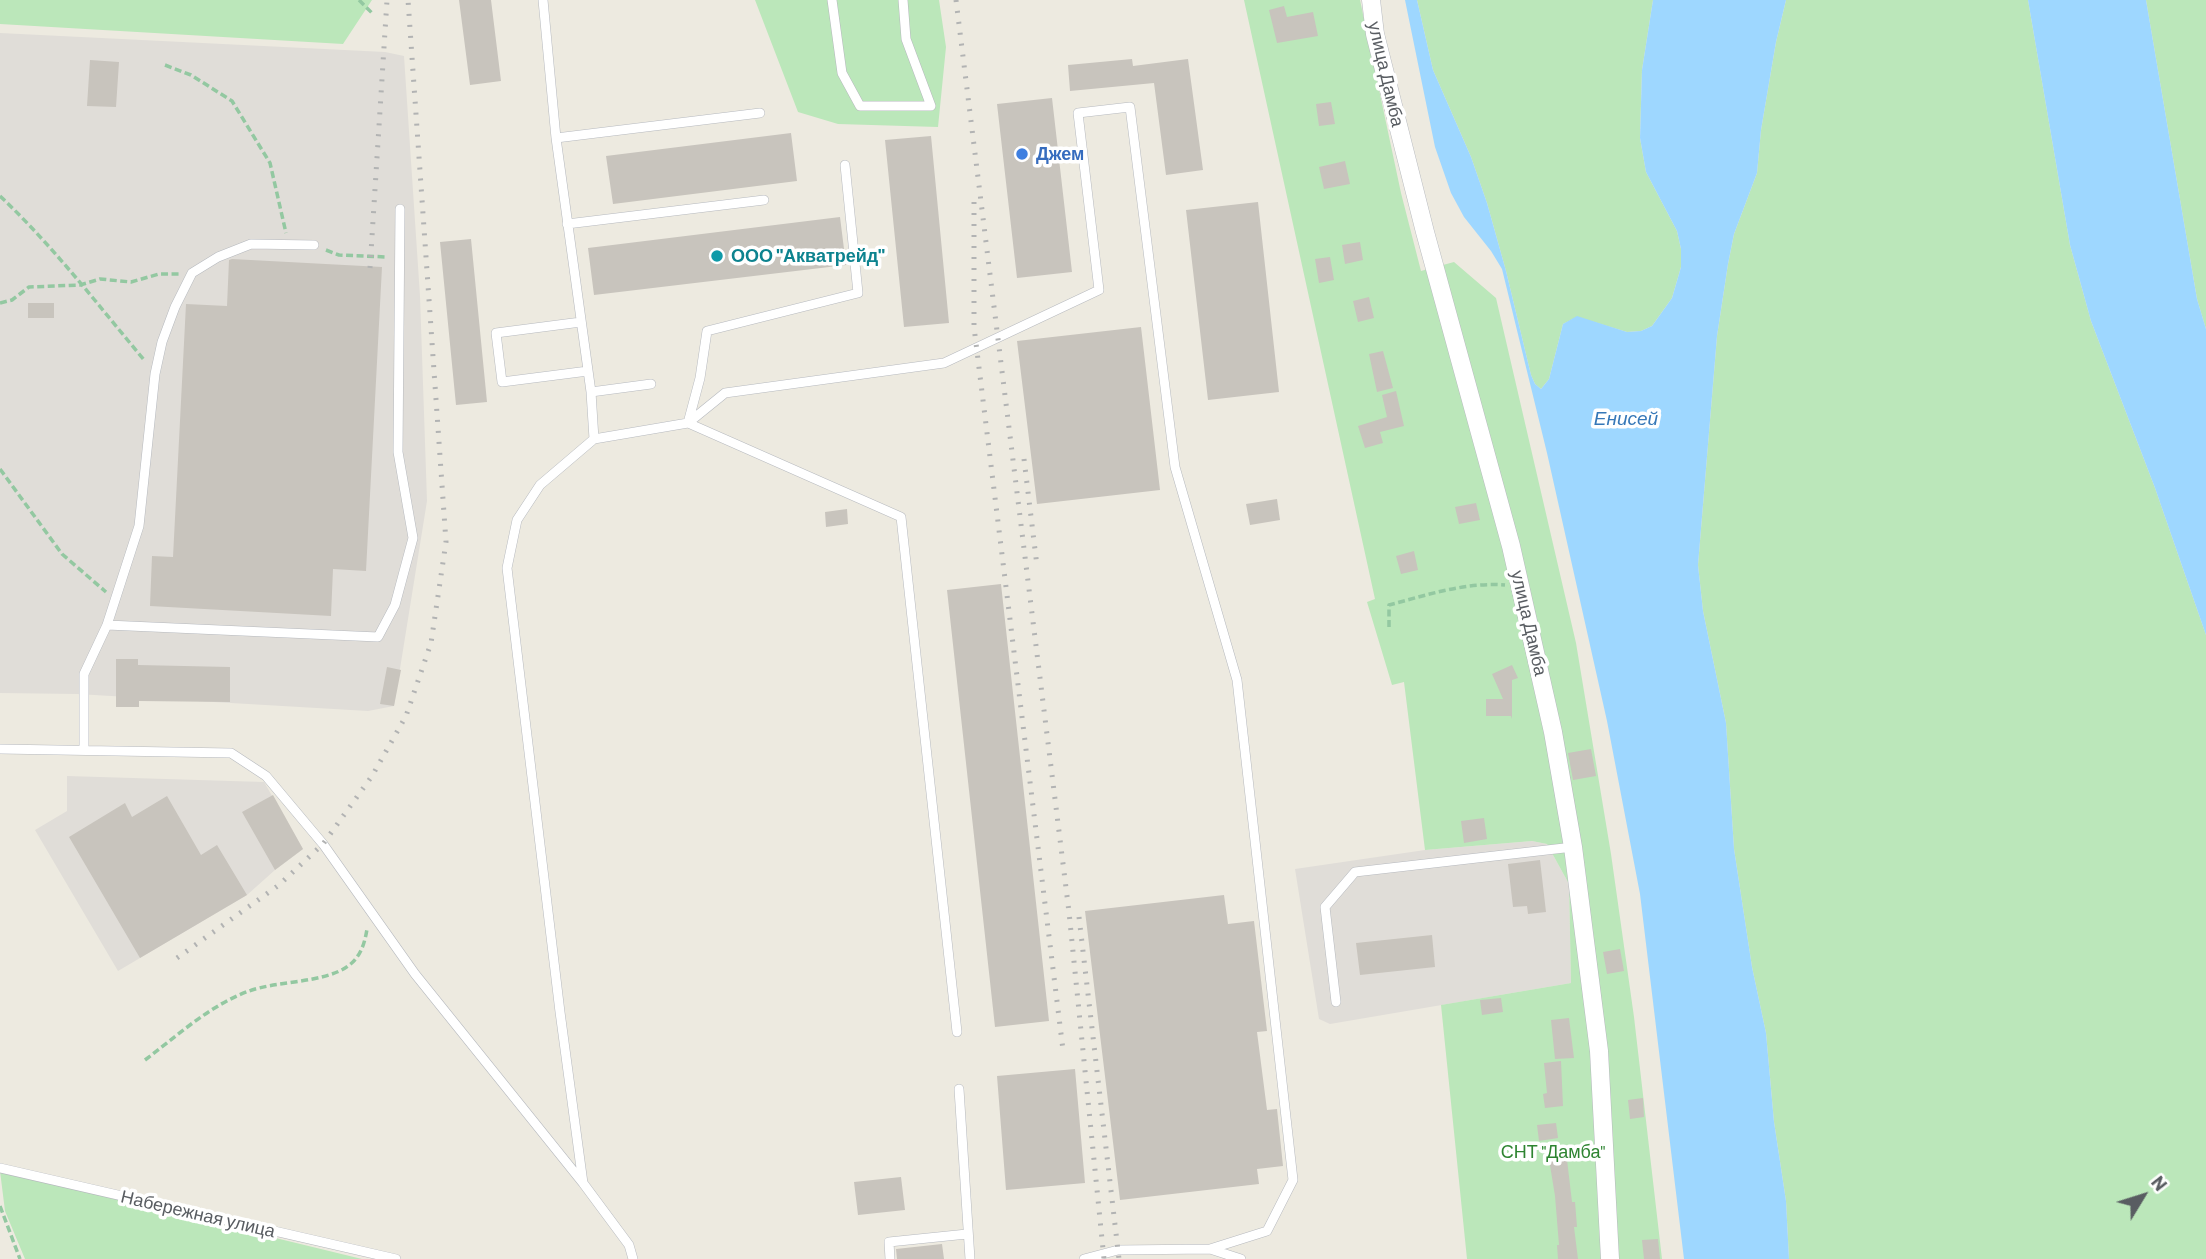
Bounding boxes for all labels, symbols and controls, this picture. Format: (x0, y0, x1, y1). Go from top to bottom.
street label: улица Дамба (1363, 19, 1409, 129)
place label: Джем (1036, 143, 1084, 165)
marker: Джем (1014, 146, 1030, 162)
place label: ООО "Акватрейд" (731, 245, 885, 267)
marker: ООО "Акватрейд" (709, 248, 725, 264)
water label: Енисей (1594, 408, 1658, 430)
street label: улица Дамба (1506, 568, 1552, 678)
park label: СНТ "Дамба" (1501, 1141, 1605, 1163)
north arrow (2108, 1161, 2178, 1231)
text: N (2147, 1171, 2173, 1195)
street label: Набережная улица (119, 1186, 277, 1242)

